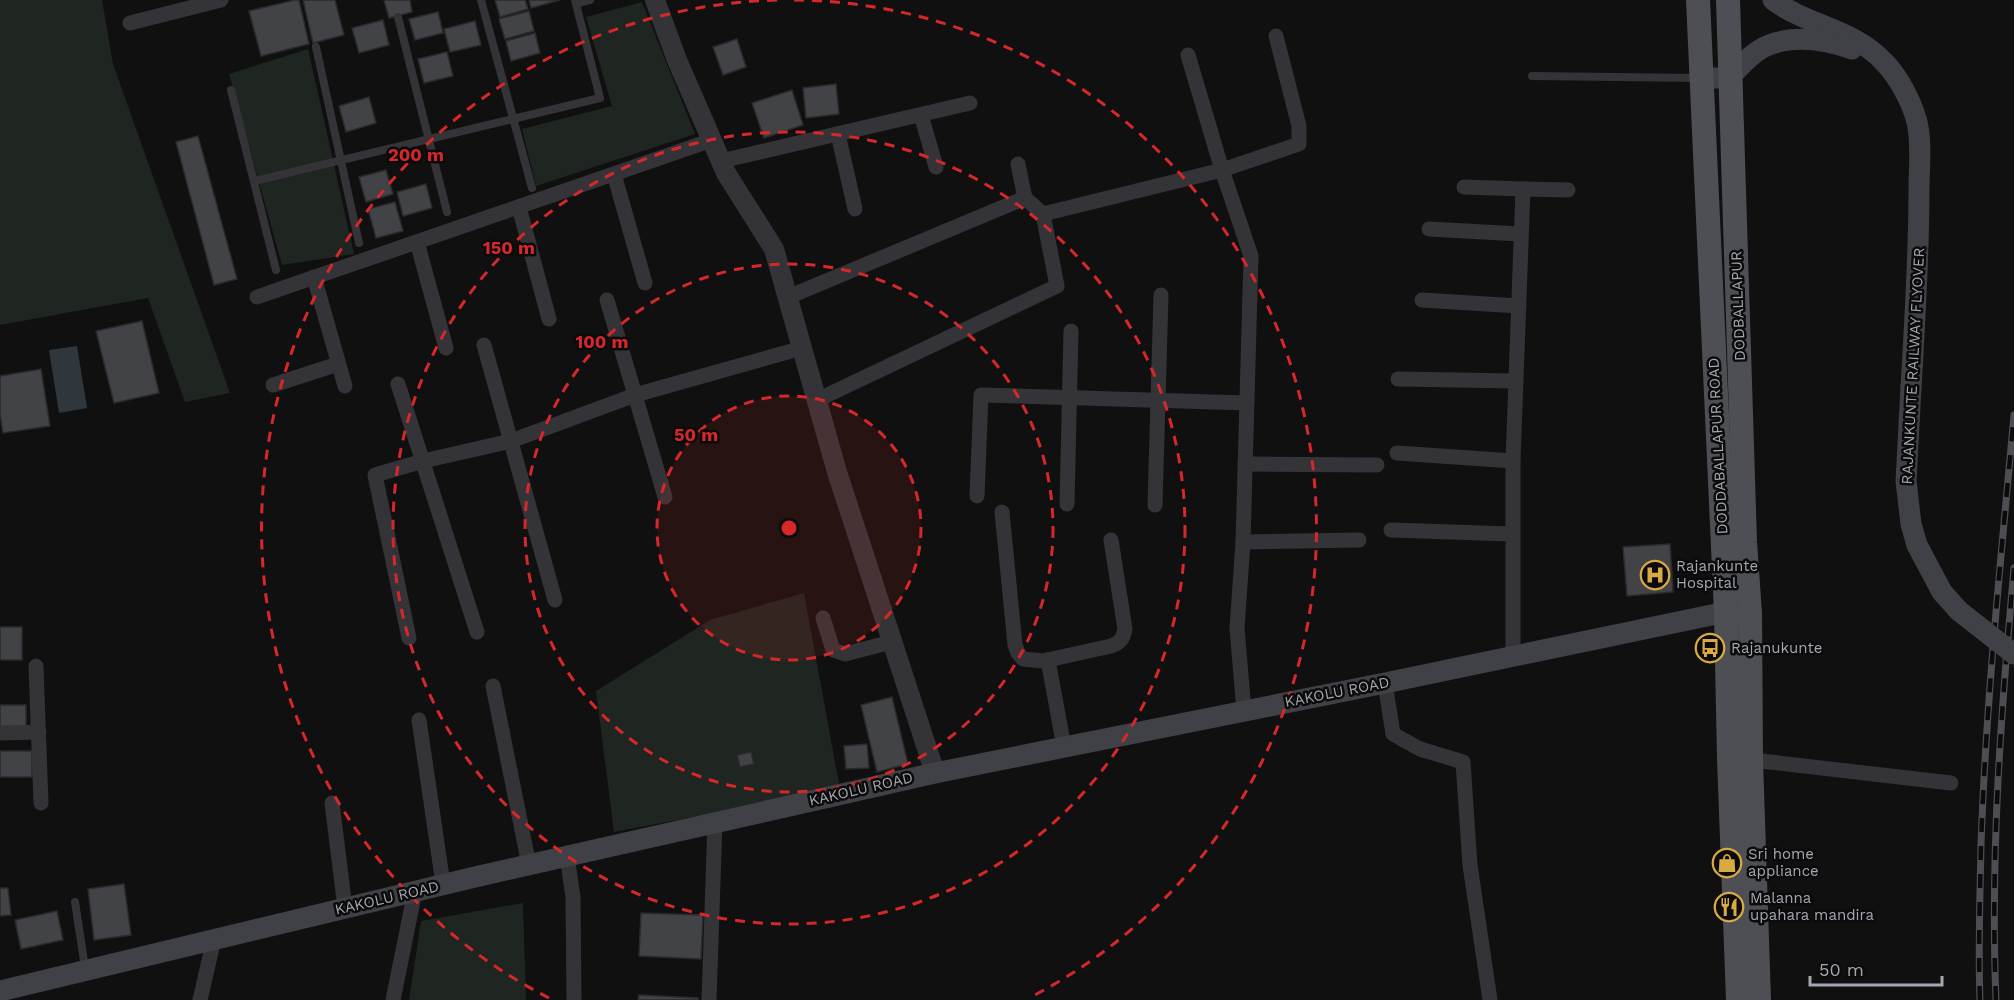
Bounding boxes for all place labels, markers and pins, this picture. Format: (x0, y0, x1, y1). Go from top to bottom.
centre of rings (779, 518, 799, 538)
place label: Rajankunte Hospital (1676, 557, 1758, 592)
hospital icon: Rajankunte Hospital (1639, 559, 1671, 591)
bus stop icon: Rajanukunte (1694, 632, 1726, 664)
place label: Rajanukunte (1731, 639, 1822, 657)
place label: Sri home appliance (1748, 845, 1819, 880)
shop icon: Sri home appliance (1711, 847, 1743, 879)
place label: Malanna upahara mandira (1750, 889, 1874, 924)
restaurant icon: Malanna upahara mandira (1713, 891, 1745, 923)

